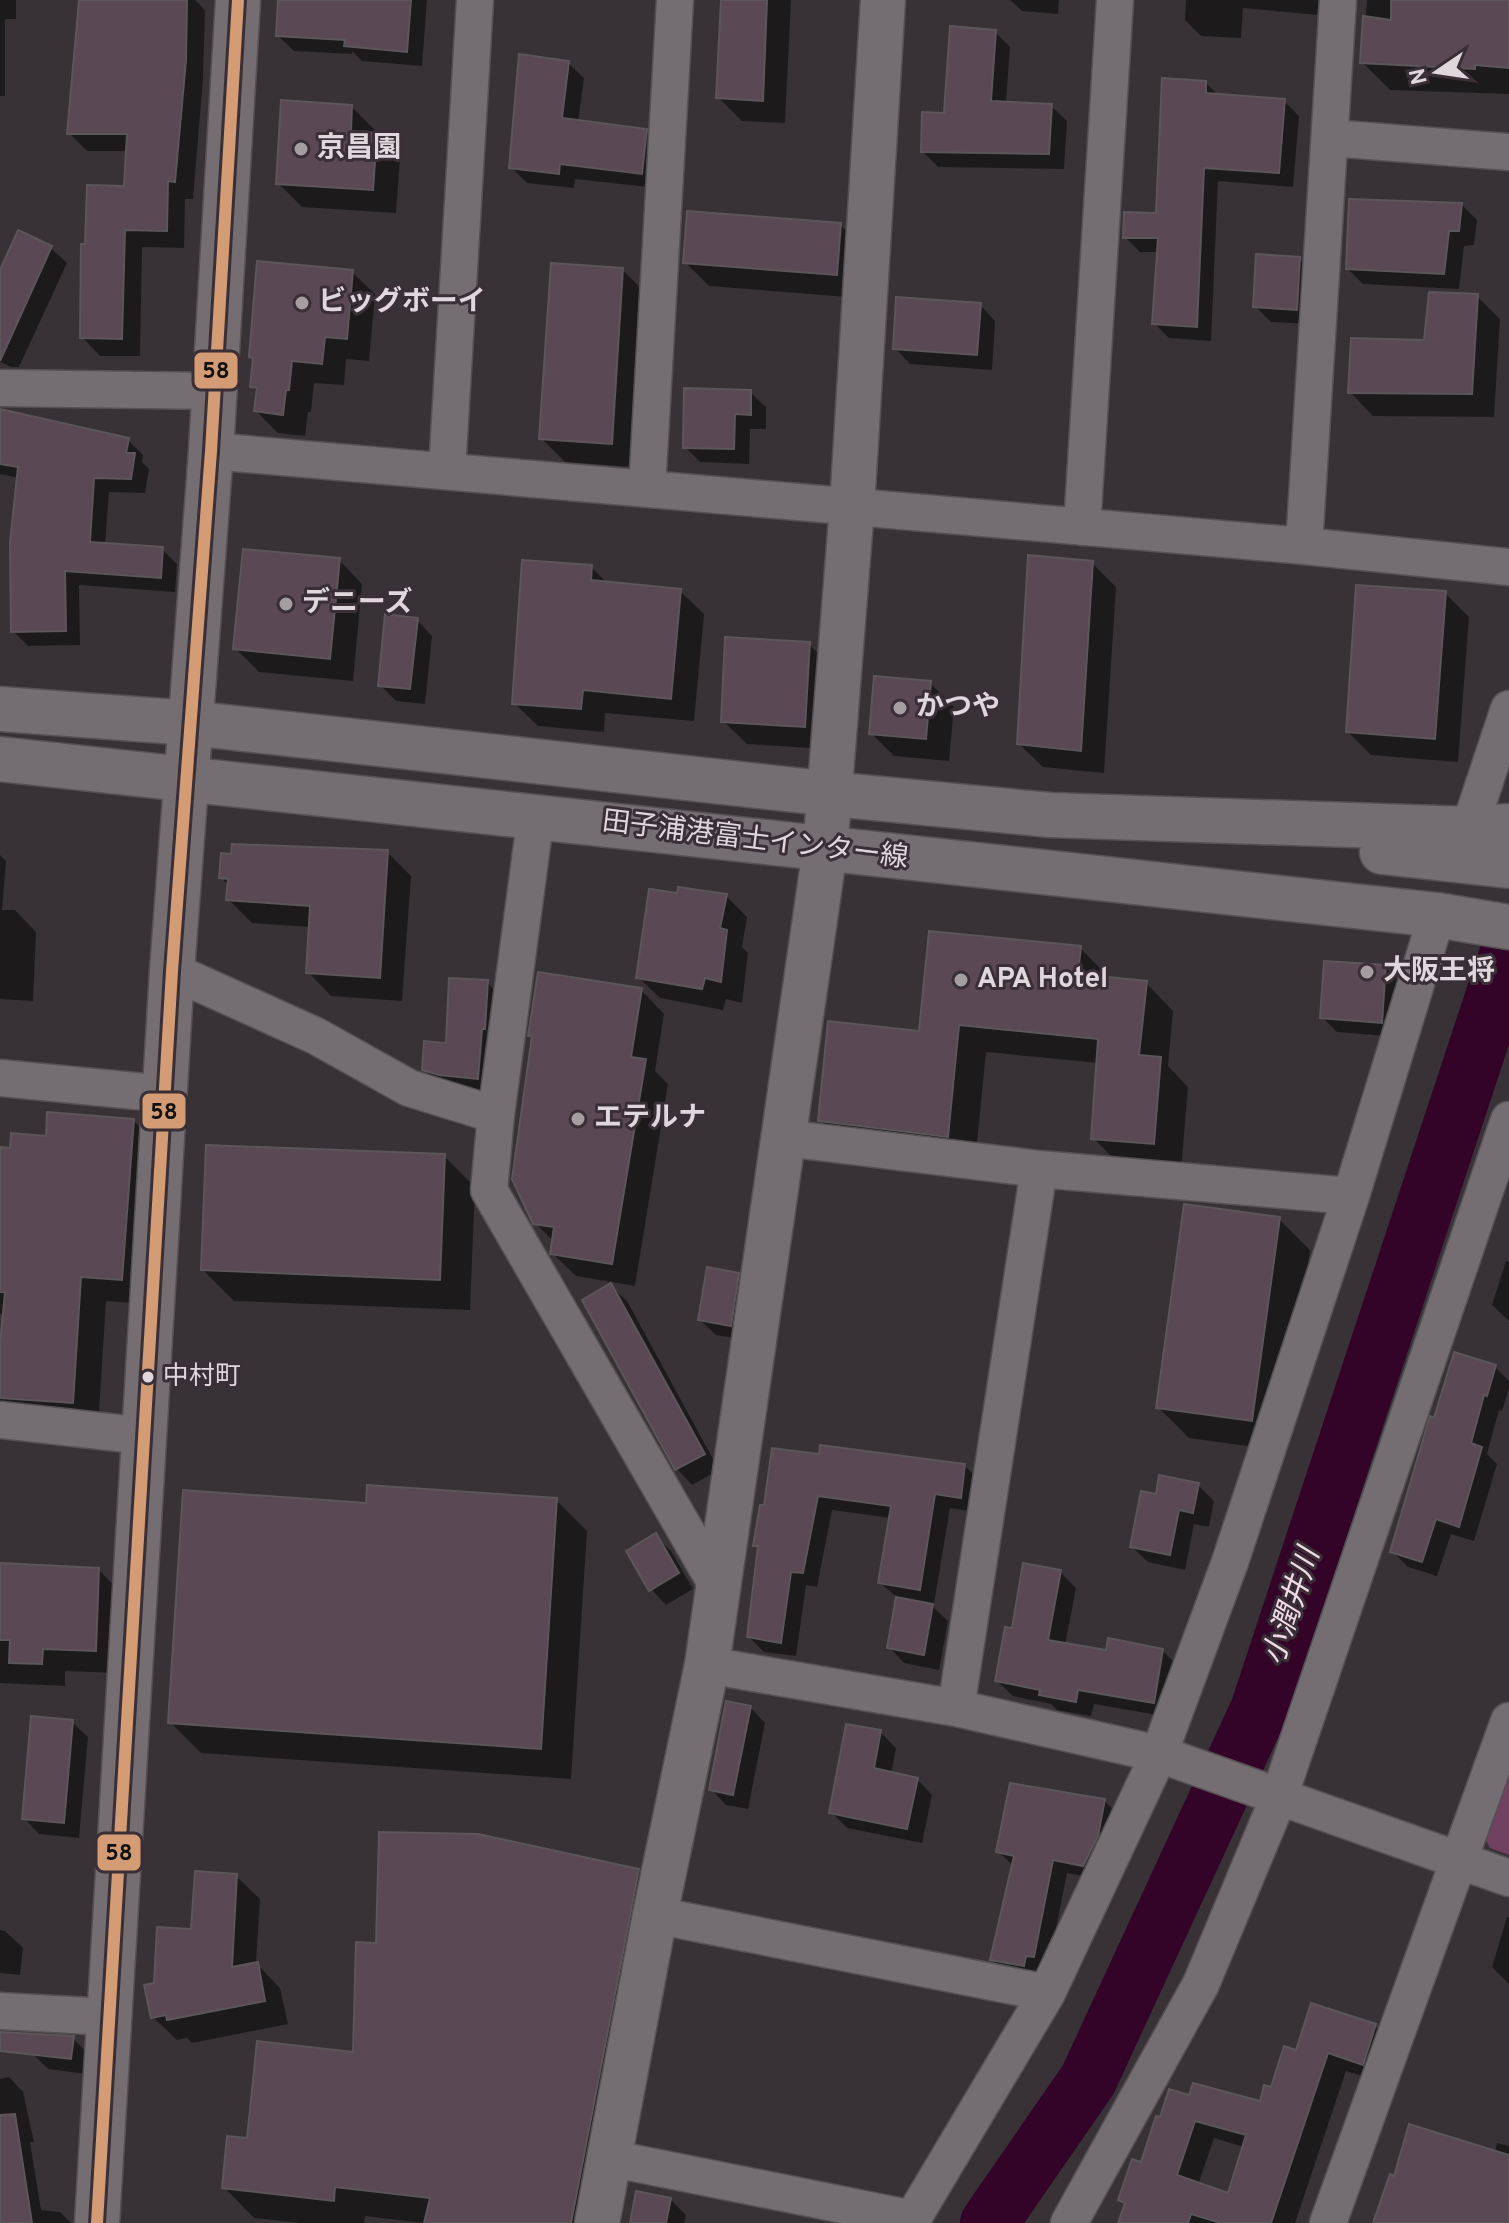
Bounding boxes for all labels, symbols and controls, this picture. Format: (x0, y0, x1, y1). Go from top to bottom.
north arrow (1397, 32, 1477, 112)
text: N (1405, 65, 1435, 87)
place label: 京昌園 (317, 131, 401, 167)
marker: 京昌園 (292, 140, 310, 158)
place label: ビッグボーイ (318, 285, 486, 321)
marker: ビッグボーイ (293, 294, 311, 312)
line badge: 58 (193, 351, 239, 390)
text: 58 (202, 359, 230, 386)
place label: デニーズ (302, 586, 413, 622)
marker: デニーズ (277, 595, 295, 613)
place label: かつや (916, 690, 1000, 726)
marker: かつや (891, 699, 909, 717)
street label: 田子浦港富士インター線 (600, 804, 910, 878)
place label: 大阪王将 (1383, 954, 1495, 990)
place label: APA Hotel (977, 962, 1108, 998)
marker: 大阪王将 (1358, 963, 1376, 981)
marker: APA Hotel (952, 971, 970, 989)
line badge: 58 (141, 1092, 187, 1130)
text: 58 (150, 1100, 178, 1127)
place label: エテルナ (594, 1101, 706, 1137)
marker: エテルナ (569, 1110, 587, 1128)
place label: 中村町 (163, 1361, 241, 1394)
marker: 中村町 (140, 1369, 156, 1385)
water label: 小潤井川 (1257, 1541, 1330, 1670)
line badge: 58 (96, 1833, 142, 1872)
text: 58 (105, 1841, 133, 1868)

